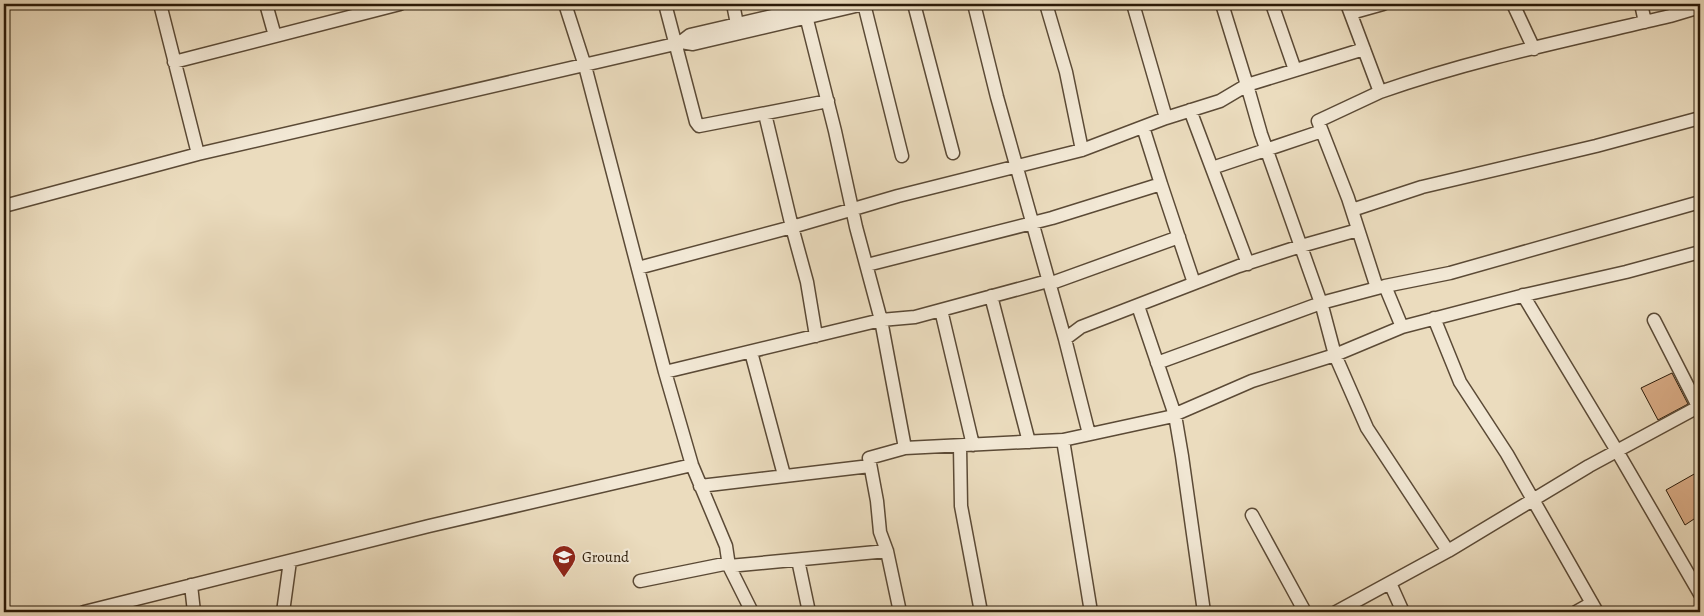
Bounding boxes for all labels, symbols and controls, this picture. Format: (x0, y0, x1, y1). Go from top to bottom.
school or university icon: Ground (551, 544, 577, 578)
place label: Ground (582, 547, 630, 567)

